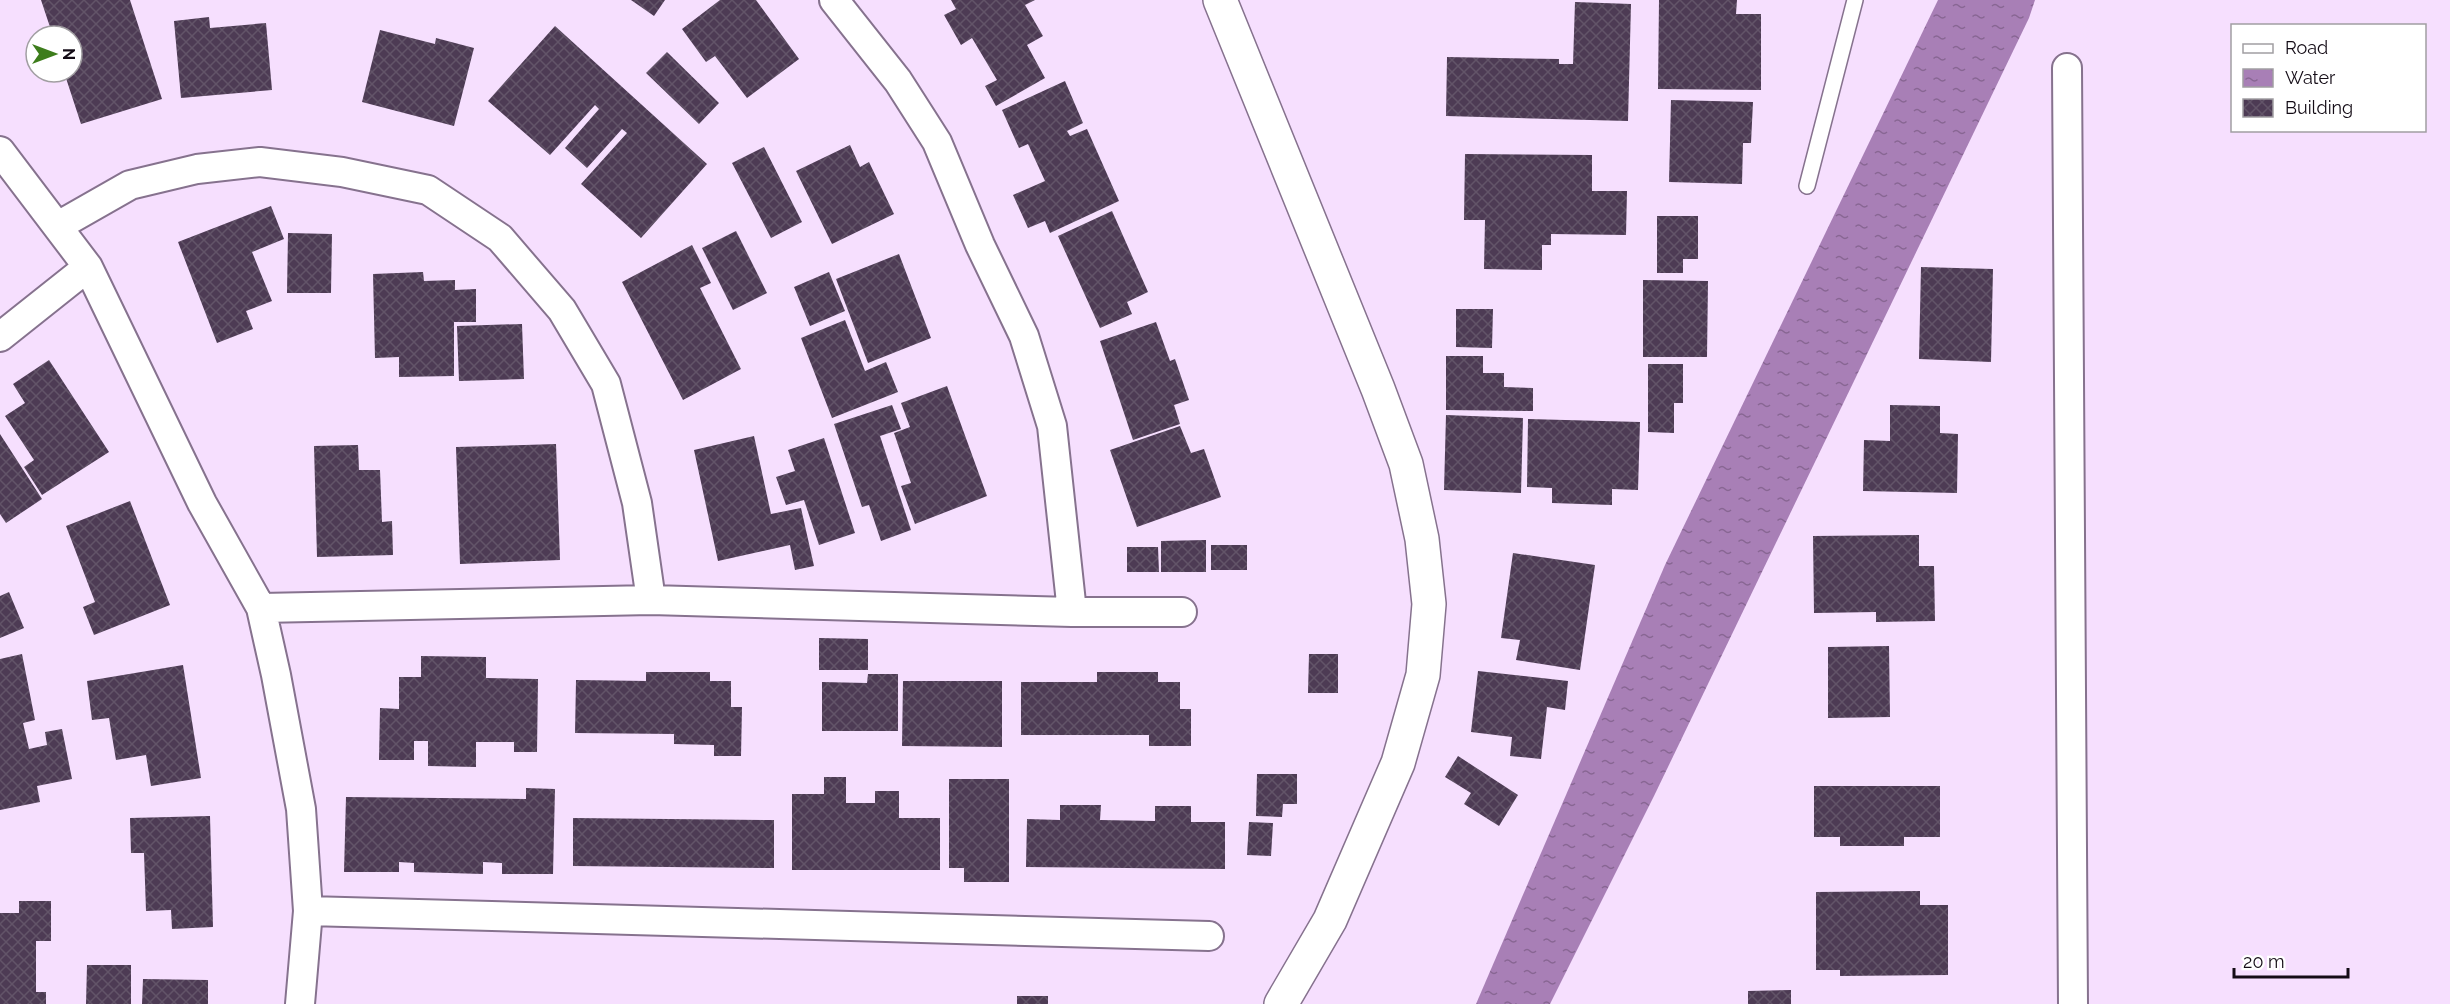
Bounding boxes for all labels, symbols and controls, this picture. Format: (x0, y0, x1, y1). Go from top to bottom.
north arrow (24, 24, 84, 84)
legend (2231, 24, 2426, 132)
text: Road (2285, 37, 2328, 58)
text: N (59, 48, 78, 60)
text: Water (2285, 67, 2336, 88)
text: Building (2285, 97, 2353, 118)
scale bar (2234, 941, 2348, 979)
text: 20 m (2243, 951, 2285, 972)

